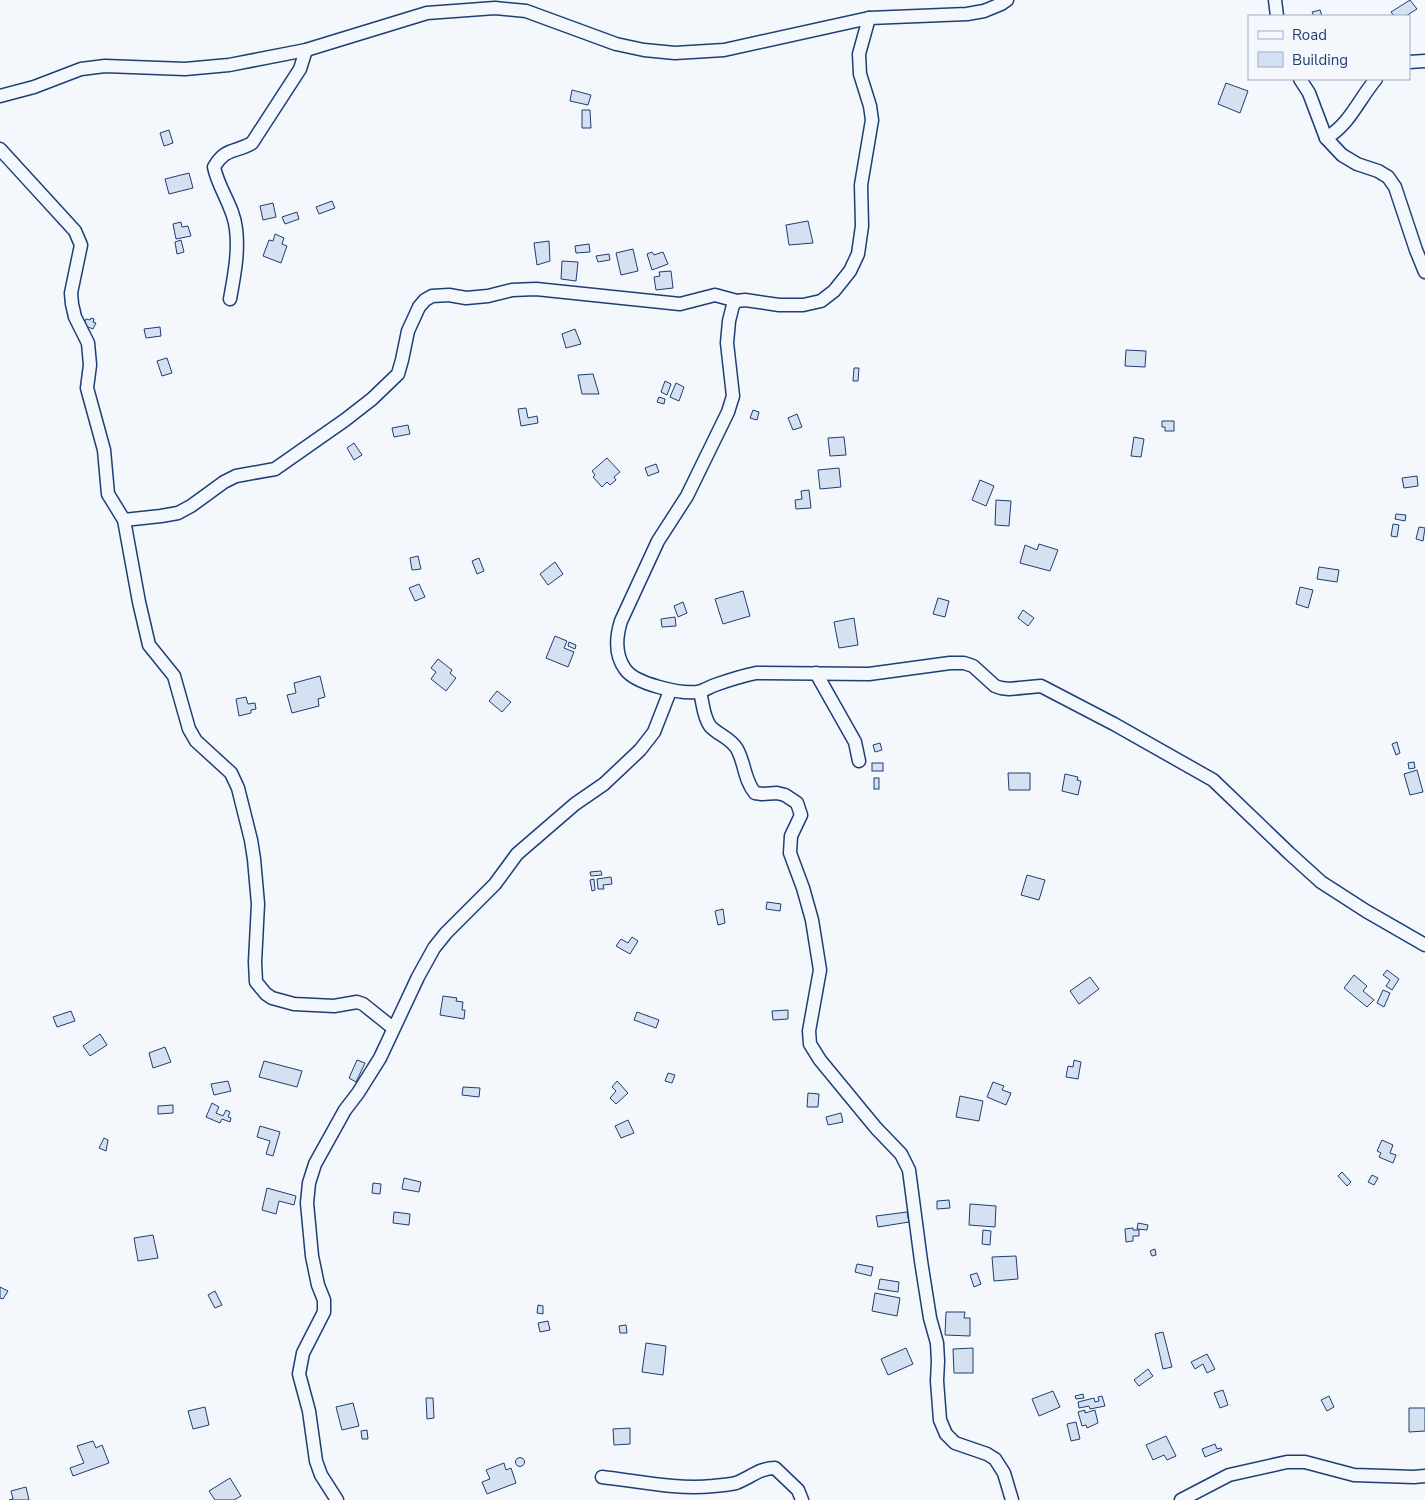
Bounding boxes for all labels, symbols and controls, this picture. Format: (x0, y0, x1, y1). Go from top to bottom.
legend (1248, 15, 1410, 80)
text: Road (1292, 25, 1327, 45)
text: Building (1292, 50, 1348, 70)

